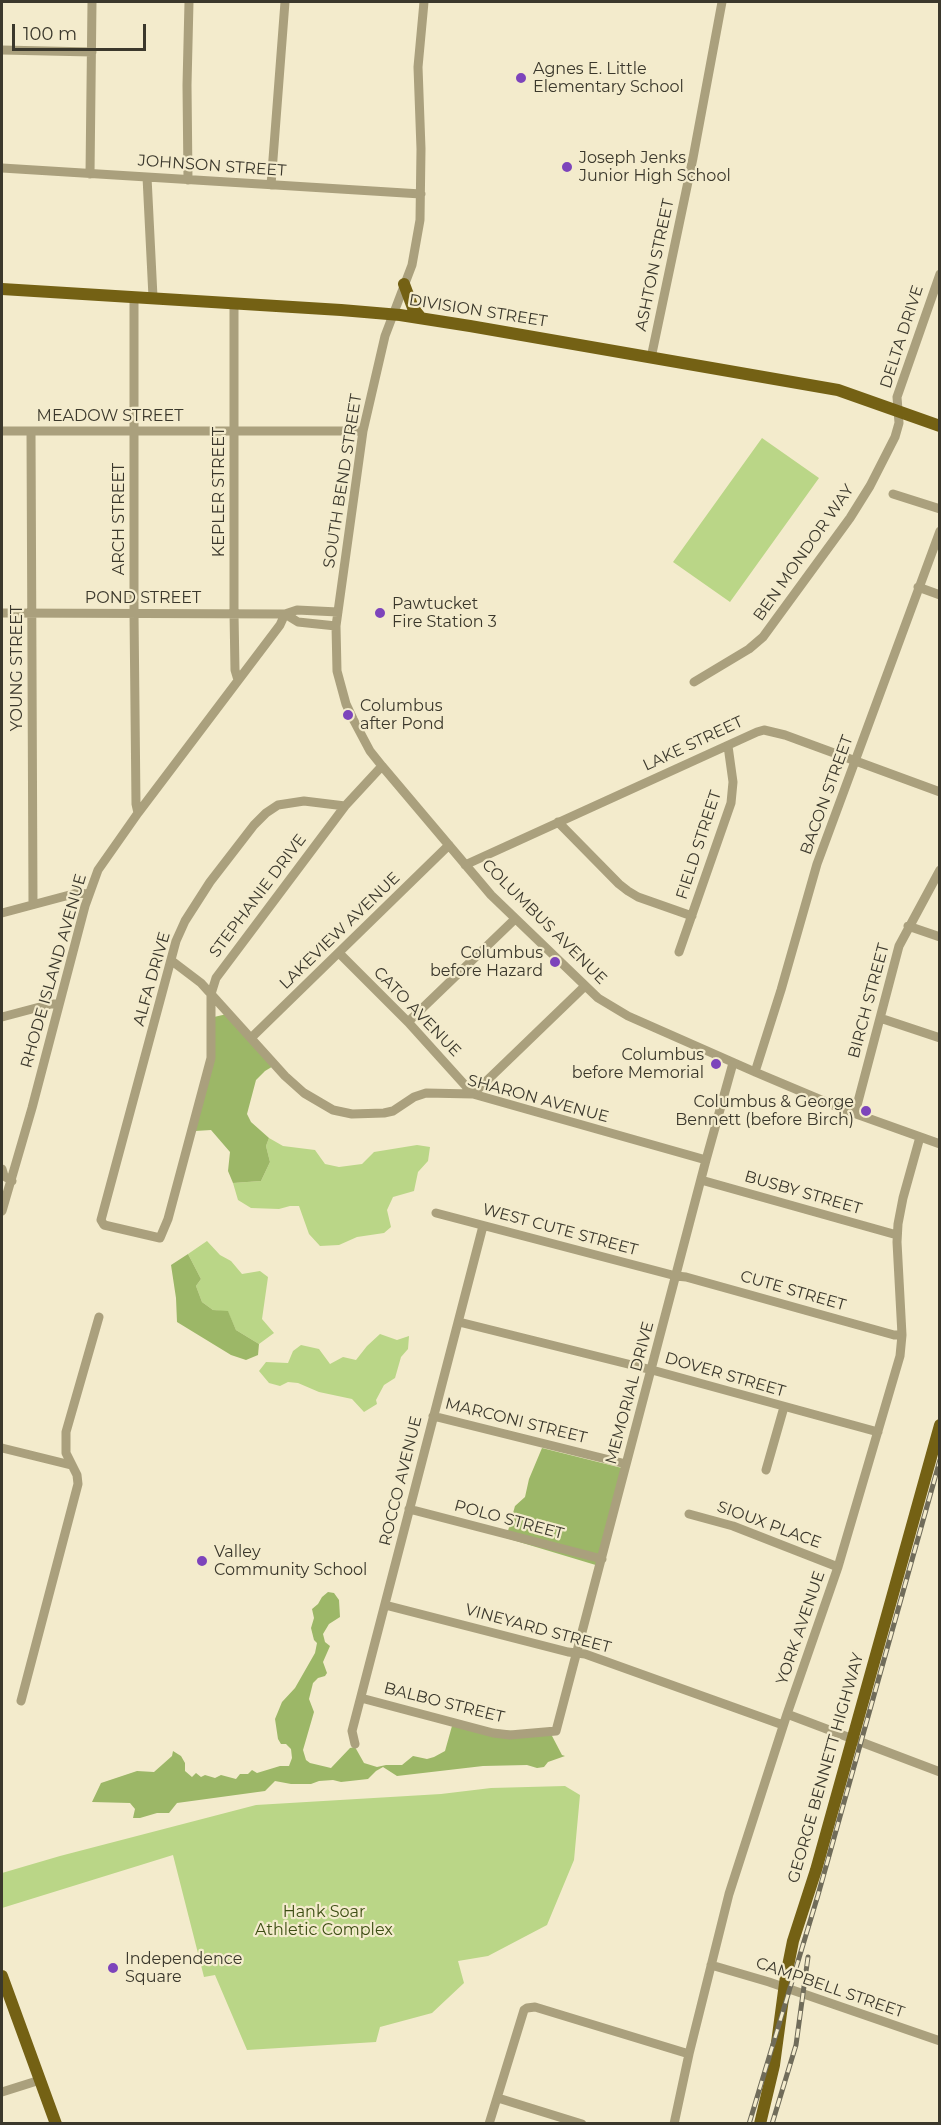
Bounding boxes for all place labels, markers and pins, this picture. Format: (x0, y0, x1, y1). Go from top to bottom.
place label: Agnes E. Little Elementary School (533, 59, 684, 97)
marker: Agnes E. Little Elementary School (514, 71, 528, 85)
place label: Joseph Jenks Junior High School (579, 148, 731, 186)
marker: Joseph Jenks Junior High School (560, 160, 574, 174)
place label: Pawtucket Fire Station 3 (392, 594, 497, 632)
marker: Pawtucket Fire Station 3 (373, 606, 387, 620)
place label: Columbus after Pond (360, 696, 444, 734)
marker: Columbus after Pond (341, 708, 355, 722)
place label: Columbus before Hazard (430, 943, 543, 981)
marker: Columbus before Hazard (548, 955, 562, 969)
place label: Columbus before Memorial (572, 1045, 704, 1083)
marker: Columbus before Memorial (709, 1057, 723, 1071)
place label: Columbus & George Bennett (before Birch) (675, 1092, 854, 1130)
marker: Columbus & George Bennett (before Birch) (859, 1104, 873, 1118)
place label: Valley Community School (214, 1542, 367, 1580)
marker: Valley Community School (195, 1554, 209, 1568)
place label: Independence Square (125, 1949, 242, 1987)
marker: Independence Square (106, 1961, 120, 1975)

